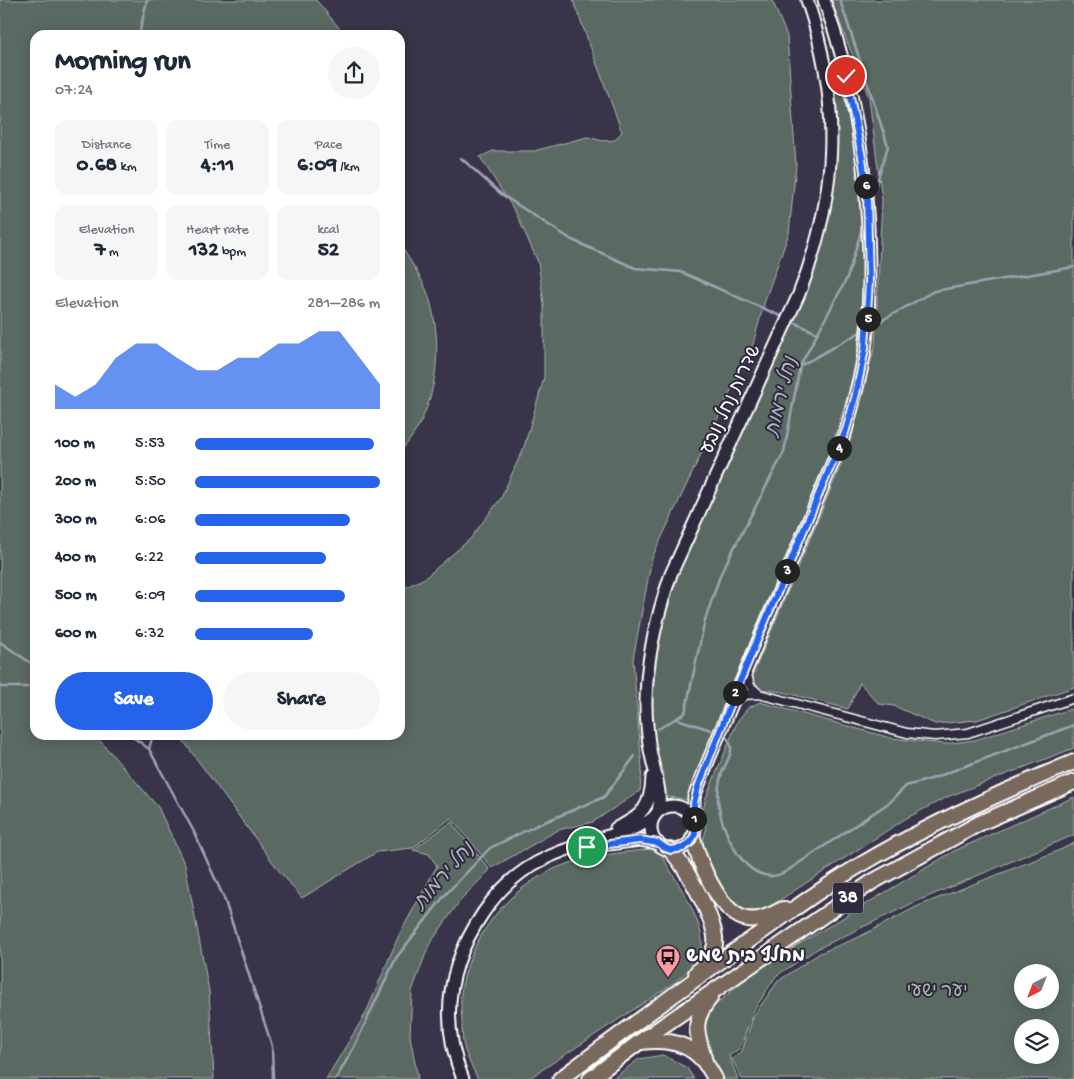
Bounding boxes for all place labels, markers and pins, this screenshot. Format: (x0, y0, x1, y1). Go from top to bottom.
pin (825, 55, 867, 97)
pin: 6 (854, 174, 878, 198)
pin: 5 (856, 306, 880, 332)
pin: 4 (826, 436, 852, 460)
pin: 3 (774, 558, 800, 584)
pin: 2 (722, 680, 748, 706)
pin: 1 (682, 806, 706, 832)
pin (566, 826, 608, 868)
bus stop icon: מחלף בית שמש (655, 944, 681, 978)
place label: מחלף בית שמש (686, 944, 805, 969)

